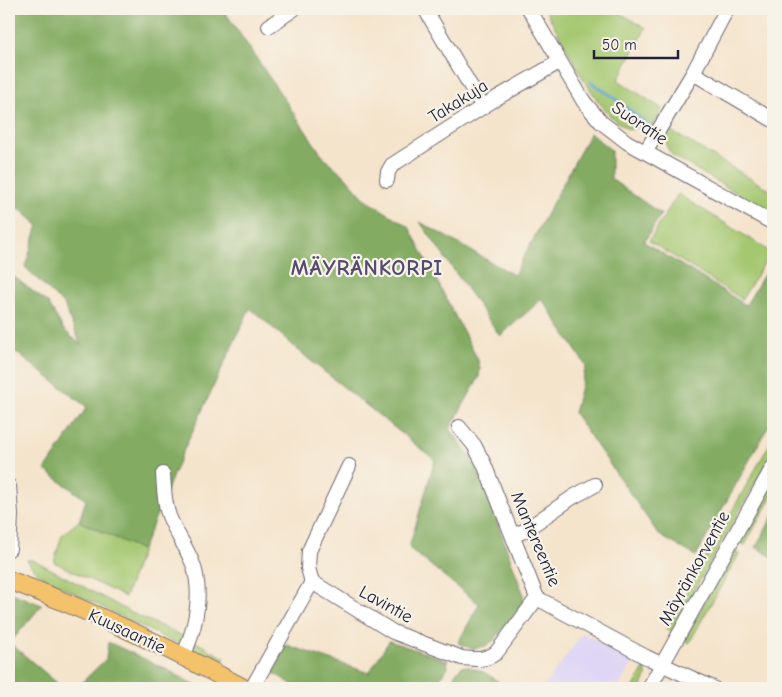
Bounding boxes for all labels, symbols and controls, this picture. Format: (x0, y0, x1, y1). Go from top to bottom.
scale bar (594, 28, 678, 60)
text: 50 m (602, 36, 637, 54)
street label: Takakuja (425, 75, 492, 128)
street label: Suoratie (608, 97, 672, 150)
district label: MÄYRÄNKORPI (291, 255, 443, 281)
street label: Mantereentie (506, 489, 565, 590)
street label: Mäyränkorventie (654, 507, 735, 629)
street label: Lavintie (355, 581, 416, 628)
street label: Kuusaantie (85, 604, 169, 658)

